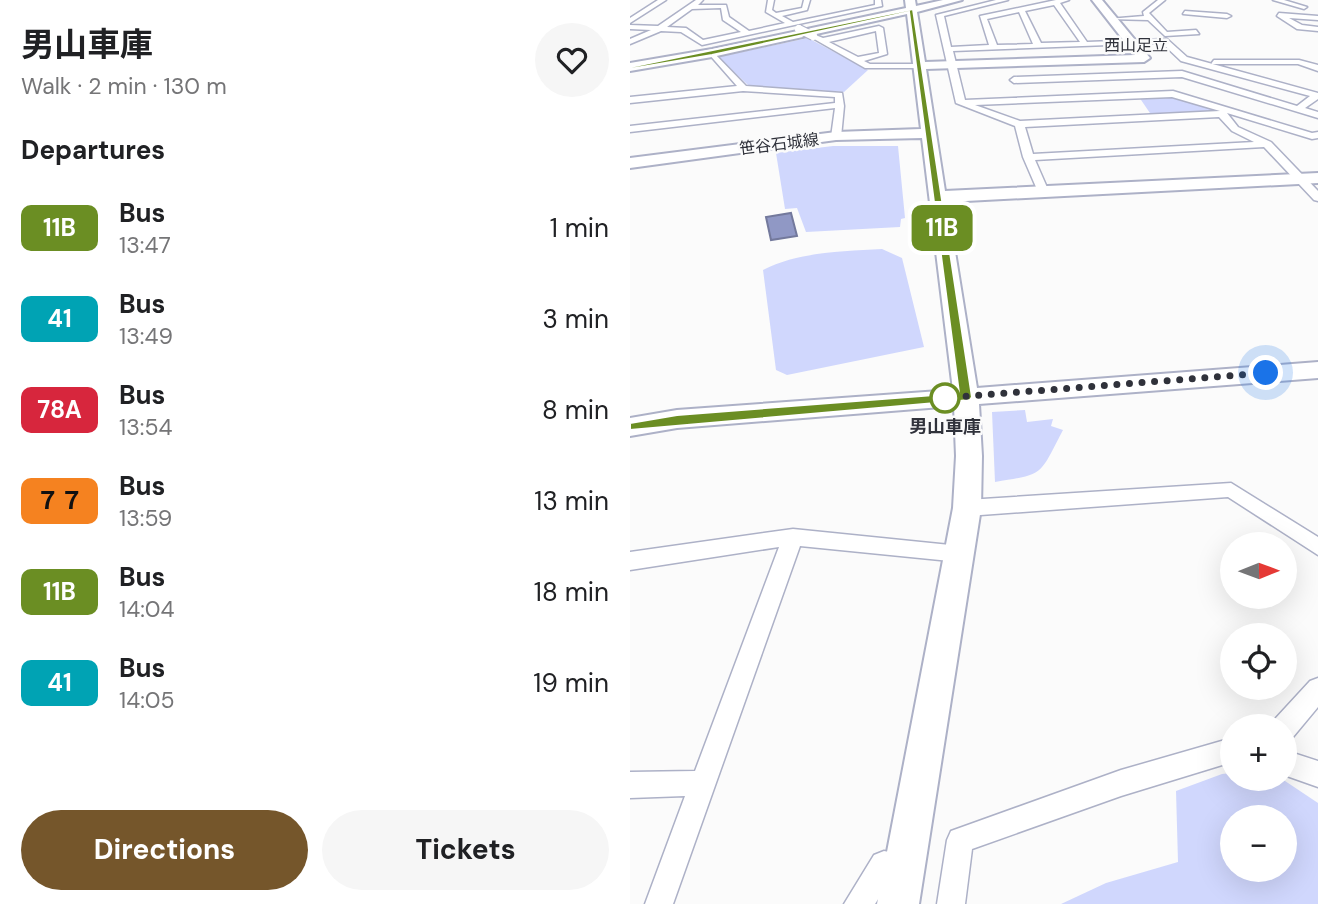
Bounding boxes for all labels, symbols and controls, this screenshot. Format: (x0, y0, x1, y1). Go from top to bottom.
text: 男山車庫 (21, 23, 153, 66)
button: heart (535, 23, 609, 97)
district label: 西山足立 (1104, 35, 1168, 56)
text: Walk · 2 min · 130 m (21, 71, 227, 101)
street label: 笹谷石城線 (738, 129, 820, 159)
text: Departures (21, 133, 165, 167)
text: Bus (119, 196, 165, 230)
line badge: 11B (902, 205, 982, 251)
text: 1 min (550, 211, 609, 245)
text: 11B (43, 212, 76, 243)
text: 11B (926, 212, 958, 243)
text: 13:47 (119, 230, 171, 260)
text: Bus (119, 287, 165, 321)
text: 3 min (542, 302, 609, 336)
text: 41 (47, 303, 72, 334)
text: 13:49 (119, 321, 173, 351)
your location (1248, 355, 1283, 390)
text: Bus (119, 378, 165, 412)
marker: 男山車庫 (930, 383, 960, 413)
text: 8 min (542, 393, 609, 427)
text: 78A (37, 394, 82, 425)
text: 13:54 (119, 412, 172, 442)
place label: 男山車庫 (909, 415, 981, 439)
text: Bus (119, 469, 165, 503)
text: 13 min (534, 484, 609, 518)
text: ７７ (36, 485, 84, 516)
text: 13:59 (119, 503, 172, 533)
north arrow (1220, 532, 1297, 609)
map controls (1220, 532, 1297, 882)
text: Bus (119, 560, 165, 594)
text: 18 min (534, 575, 609, 609)
text: 11B (43, 576, 76, 607)
text: 14:04 (119, 594, 174, 624)
button: locate (1220, 623, 1297, 700)
text: Bus (119, 651, 165, 685)
text: 19 min (533, 666, 609, 700)
text: 41 (47, 667, 72, 698)
text: 14:05 (119, 685, 175, 715)
button: + (1220, 714, 1297, 791)
button: − (1220, 805, 1297, 882)
button: Directions (21, 810, 308, 890)
button: Tickets (322, 810, 609, 890)

